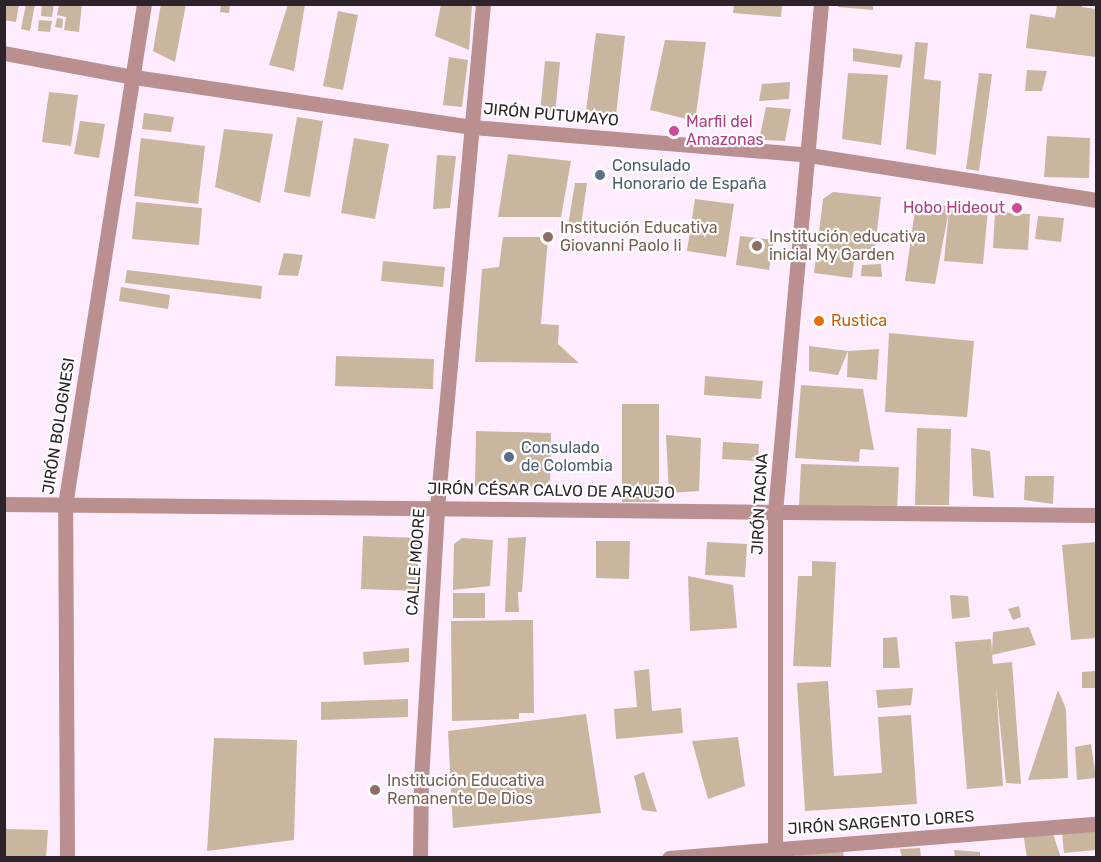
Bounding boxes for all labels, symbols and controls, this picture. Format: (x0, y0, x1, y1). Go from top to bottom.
street label: JIRÓN PUTUMAYO (483, 100, 619, 130)
place label: Marfil del Amazonas (686, 112, 764, 150)
marker: Marfil del Amazonas (667, 124, 681, 138)
place label: Consulado Honorario de España (612, 156, 766, 194)
marker: Consulado Honorario de España (593, 168, 607, 182)
place label: Hobo Hideout (903, 198, 1005, 218)
marker: Hobo Hideout (1010, 201, 1024, 215)
place label: Institución Educativa Giovanni Paolo Ii (560, 218, 718, 256)
place label: Institución educativa inicial My Garden (769, 227, 926, 265)
marker: Institución Educativa Giovanni Paolo Ii (541, 230, 555, 244)
marker: Institución educativa inicial My Garden (750, 239, 764, 253)
place label: Rustica (831, 311, 887, 331)
marker: Rustica (812, 314, 826, 328)
street label: JIRÓN BOLOGNESI (39, 356, 79, 496)
place label: Consulado de Colombia (521, 438, 613, 476)
marker: Consulado de Colombia (502, 450, 516, 464)
street label: JIRÓN TACNA (748, 453, 772, 555)
street label: JIRÓN CÉSAR CALVO DE ARAUJO (427, 479, 675, 503)
street label: CALLE MOORE (403, 508, 429, 616)
place label: Institución Educativa Remanente De Dios (387, 771, 545, 809)
marker: Institución Educativa Remanente De Dios (368, 783, 382, 797)
street label: JIRÓN SARGENTO LORES (787, 807, 975, 839)

